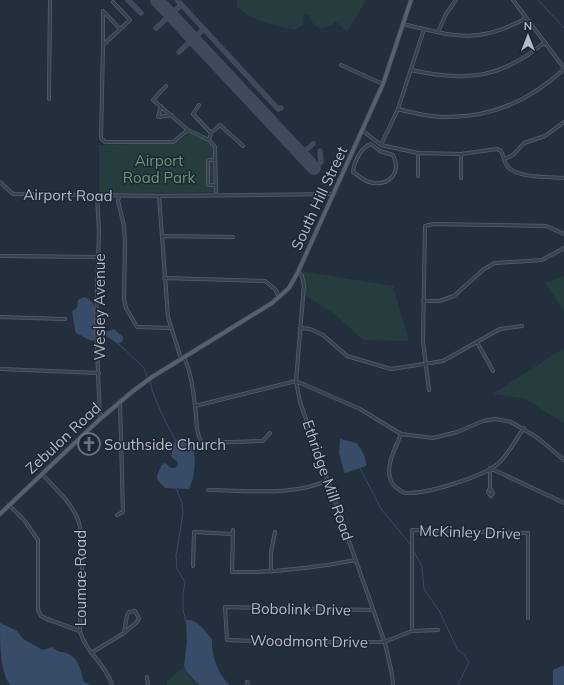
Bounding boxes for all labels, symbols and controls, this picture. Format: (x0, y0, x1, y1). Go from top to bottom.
north arrow (508, 16, 548, 56)
text: N (524, 19, 532, 33)
street label: South Hill Street (287, 143, 351, 253)
park label: Airport Road Park (123, 151, 195, 187)
street label: Airport Road (23, 185, 113, 205)
street label: Wesley Avenue (90, 253, 109, 361)
street label: Zebulon Road (21, 398, 105, 478)
street label: Ethridge Mill Road (298, 417, 358, 543)
church icon: Southside Church (76, 431, 102, 457)
place label: Southside Church (104, 435, 226, 454)
street label: McKinley Drive (419, 521, 521, 543)
street label: Loumae Road (71, 530, 90, 626)
street label: Bobolink Drive (251, 599, 351, 619)
street label: Woodmont Drive (250, 630, 368, 652)

